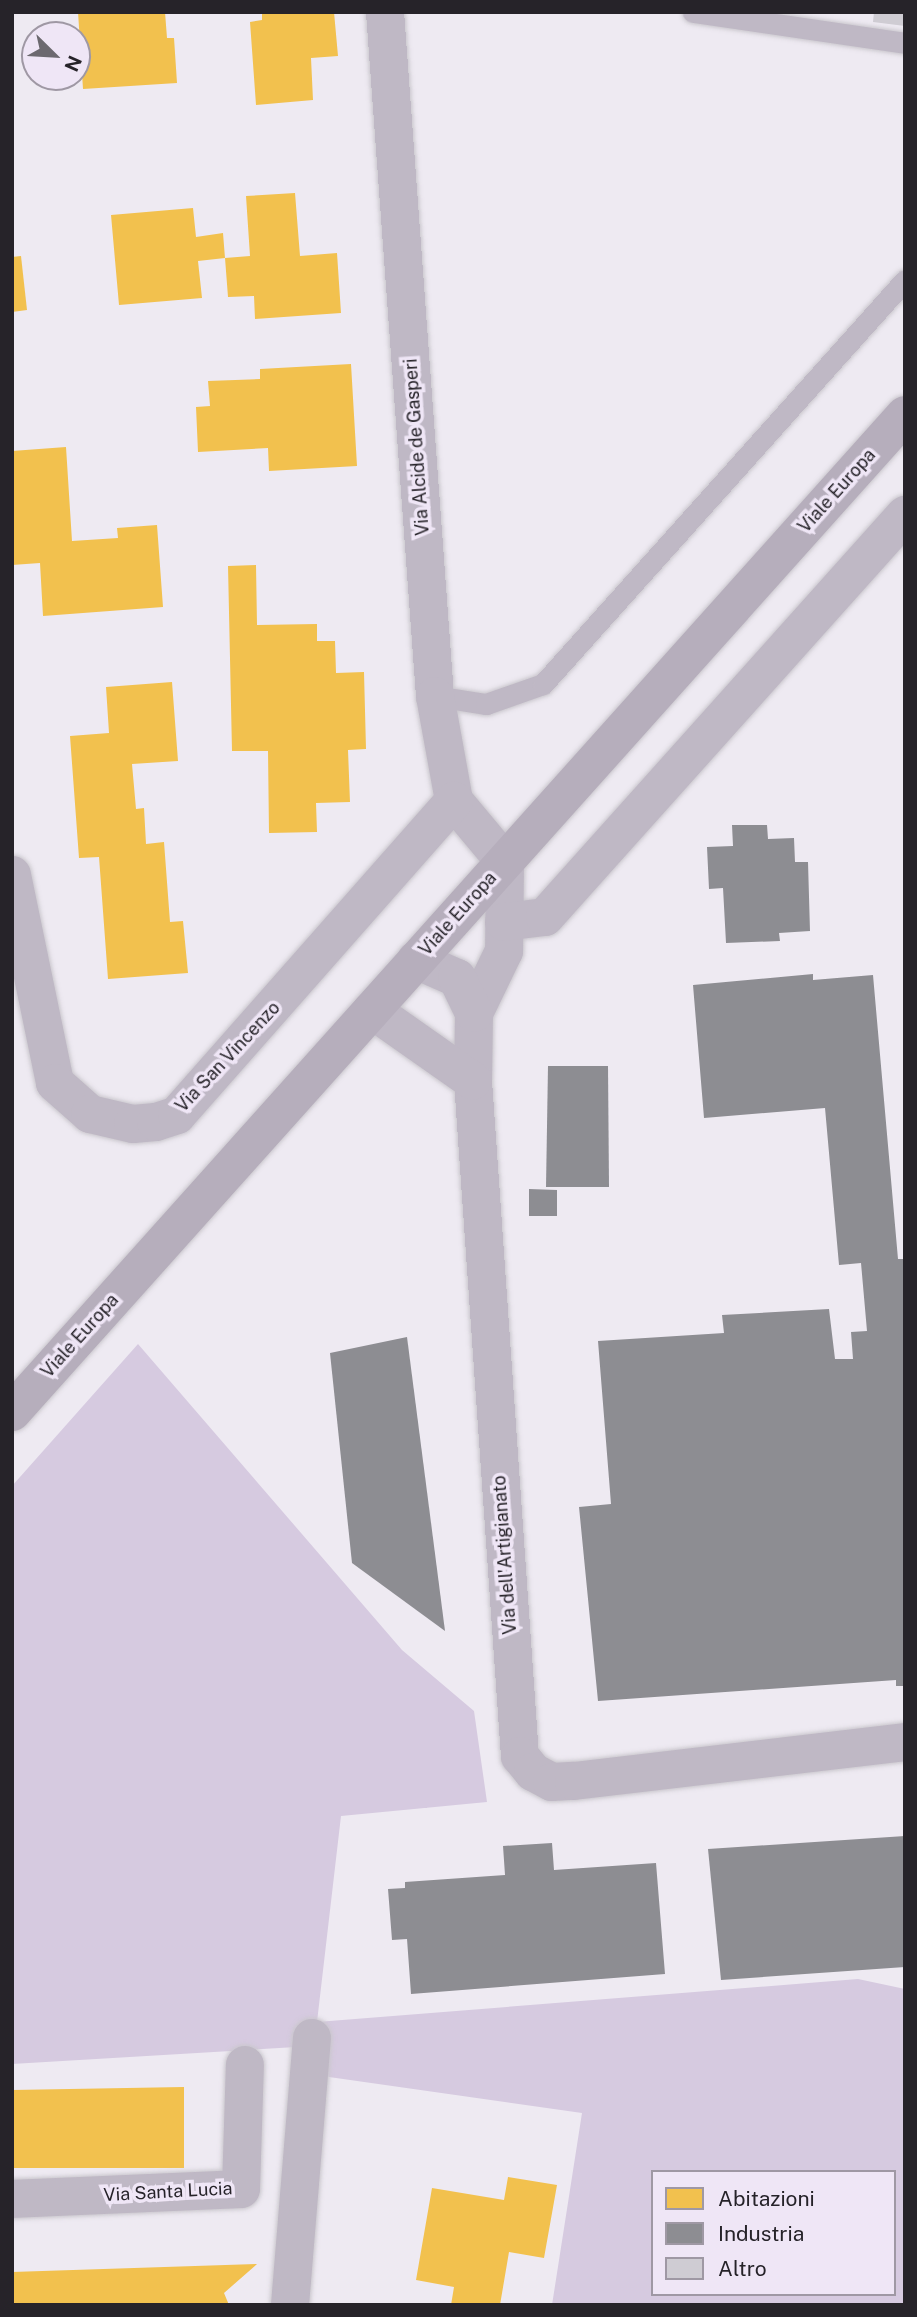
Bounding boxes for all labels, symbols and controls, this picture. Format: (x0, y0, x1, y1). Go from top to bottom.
north arrow (21, 21, 91, 91)
text: N (60, 52, 86, 75)
street label: Via Alcide de Gasperi (400, 357, 434, 537)
street label: Viale Europa (794, 445, 880, 537)
street label: Viale Europa (415, 868, 501, 960)
street label: Via San Vincenzo (171, 997, 285, 1117)
street label: Viale Europa (37, 1290, 123, 1382)
street label: Via dell'Artigianato (489, 1475, 521, 1635)
legend (651, 2170, 896, 2296)
street label: Via Santa Lucia (103, 2178, 233, 2206)
text: Abitazioni (718, 2186, 815, 2211)
text: Industria (718, 2221, 804, 2246)
text: Altro (718, 2256, 767, 2281)

